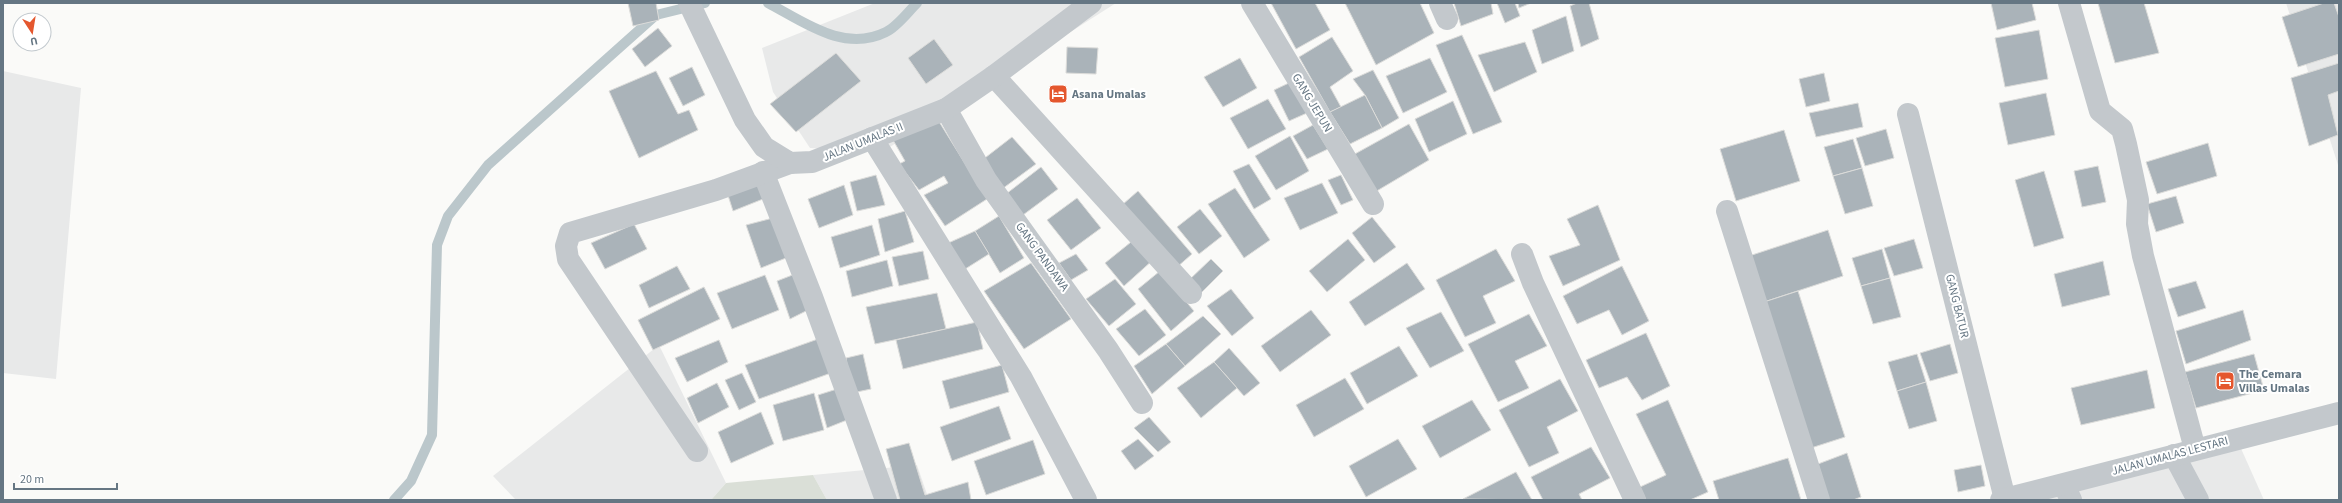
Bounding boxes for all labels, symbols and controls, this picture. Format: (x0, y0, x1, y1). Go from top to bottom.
north arrow (12, 12, 52, 52)
text: U (29, 33, 39, 49)
street label: GANG JEPUN (1288, 70, 1336, 136)
hotel icon: Asana Umalas (1047, 83, 1069, 105)
place label: Asana Umalas (1071, 86, 1146, 103)
street label: JALAN UMALAS II (820, 118, 906, 166)
street label: GANG PANDAWA (1011, 219, 1073, 295)
street label: GANG BATUR (1941, 272, 1973, 340)
place label: The Cemara Villas Umalas (2238, 366, 2310, 397)
hotel icon: The Cemara Villas Umalas (2214, 370, 2236, 392)
street label: JALAN UMALAS LESTARI (2110, 432, 2230, 480)
scale bar (14, 465, 117, 491)
text: 20 m (20, 471, 44, 488)

